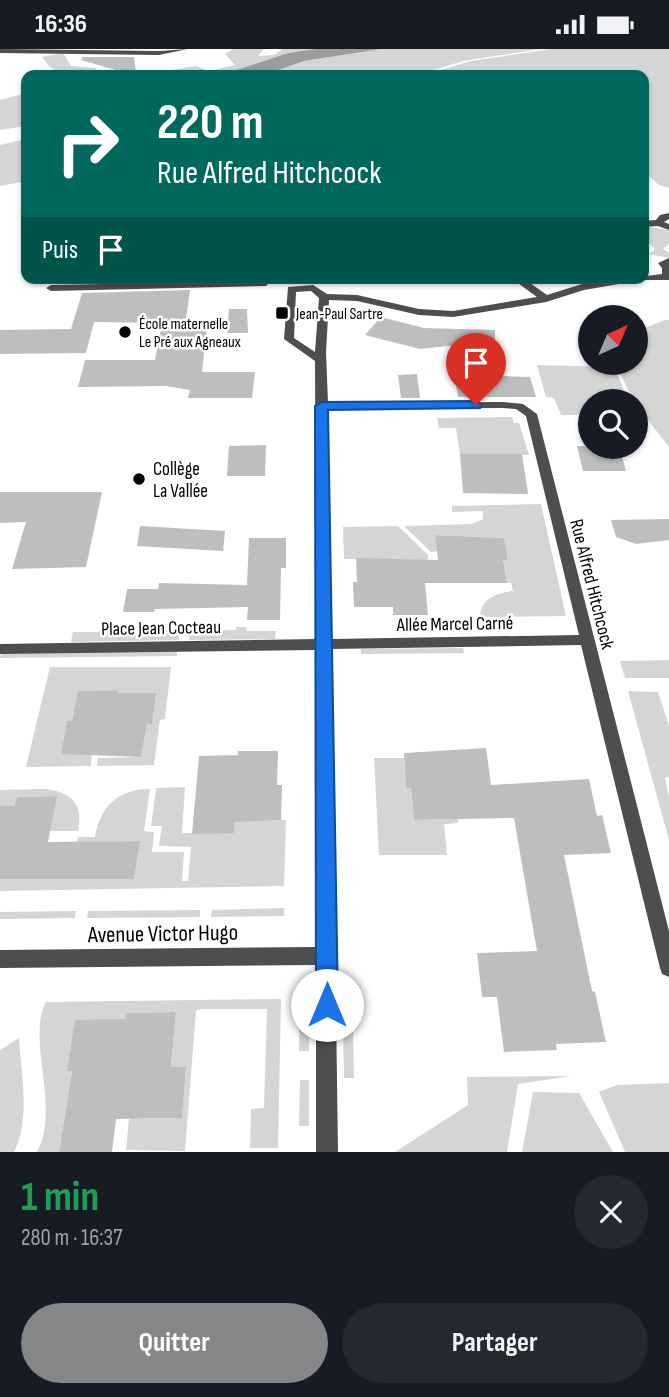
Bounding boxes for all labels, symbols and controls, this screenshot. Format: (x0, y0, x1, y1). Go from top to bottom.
text: 16:36 (35, 9, 87, 40)
text: 220 m (157, 94, 263, 153)
icon: right (42, 98, 133, 189)
text: Rue Alfred Hitchcock (157, 154, 382, 193)
icon: arrive (92, 231, 130, 269)
text: Puis (42, 235, 78, 266)
marker: Jean-Paul Sartre (274, 305, 290, 321)
place label: Jean-Paul Sartre (295, 305, 383, 324)
north arrow (578, 305, 648, 375)
map controls (578, 305, 648, 459)
place label: École maternelle Le Pré aux Agneaux (139, 315, 241, 352)
marker: École maternelle Le Pré aux Agneaux (117, 324, 133, 340)
pin (446, 333, 506, 405)
icon: arrive (457, 344, 495, 382)
button: search (578, 389, 648, 459)
place label: Collège La Vallée (153, 458, 208, 503)
marker: Collège La Vallée (131, 471, 147, 487)
street label: Rue Alfred Hitchcock (564, 517, 619, 653)
street label: Allée Marcel Carné (396, 612, 514, 637)
street label: Place Jean Cocteau (101, 616, 221, 641)
street label: Avenue Victor Hugo (87, 919, 238, 949)
position arrow (290, 968, 364, 1042)
text: 1 min (21, 1172, 99, 1223)
button: close (574, 1175, 648, 1249)
text: 280 m · 16:37 (21, 1224, 122, 1252)
button: Quitter (21, 1303, 328, 1383)
button: Partager (342, 1303, 648, 1383)

